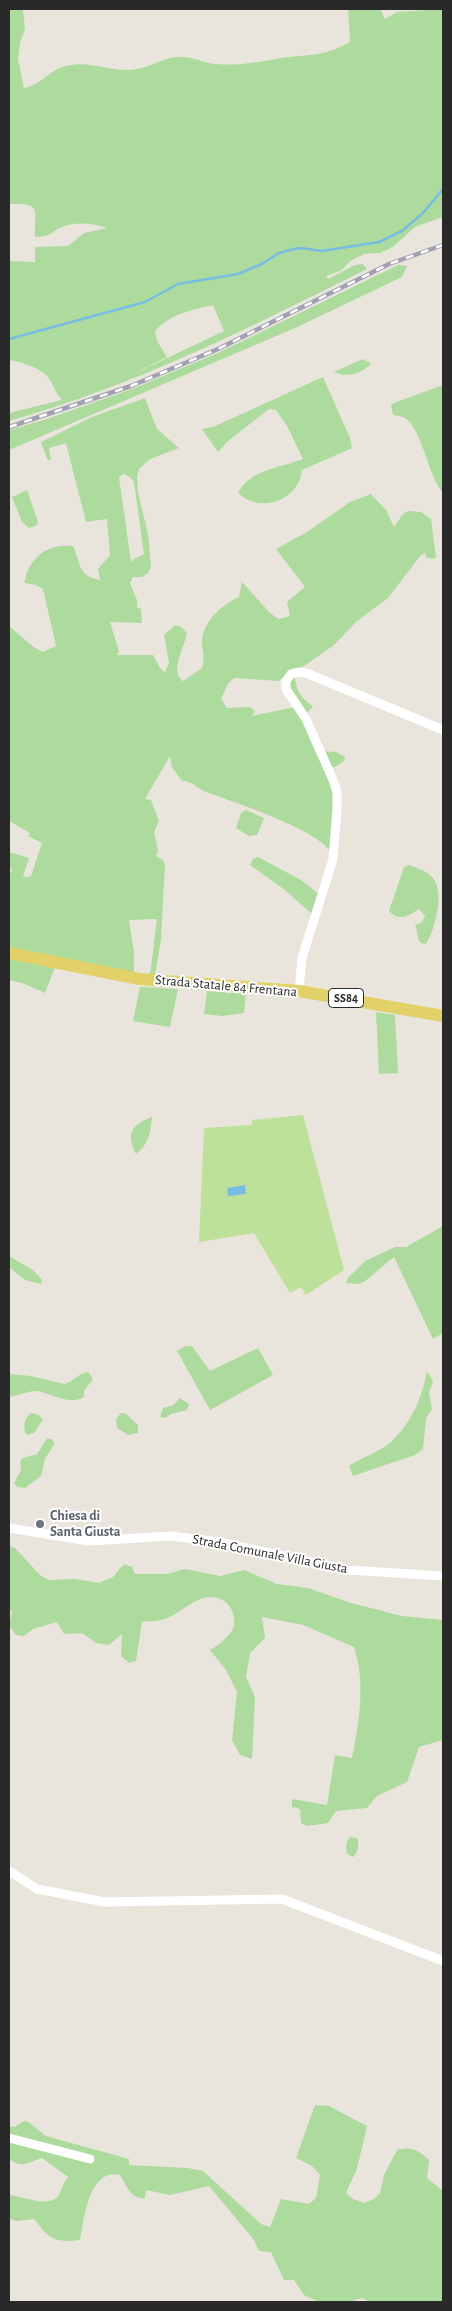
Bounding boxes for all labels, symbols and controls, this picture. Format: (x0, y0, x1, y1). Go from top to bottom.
street label: Strada Statale 84 Frentana (154, 971, 298, 1001)
road number: SS84 (328, 988, 364, 1008)
place label: Chiesa di Santa Giusta (50, 1508, 121, 1540)
marker: Chiesa di Santa Giusta (34, 1518, 46, 1530)
street label: Strada Comunale Villa Giusta (191, 1531, 349, 1577)

